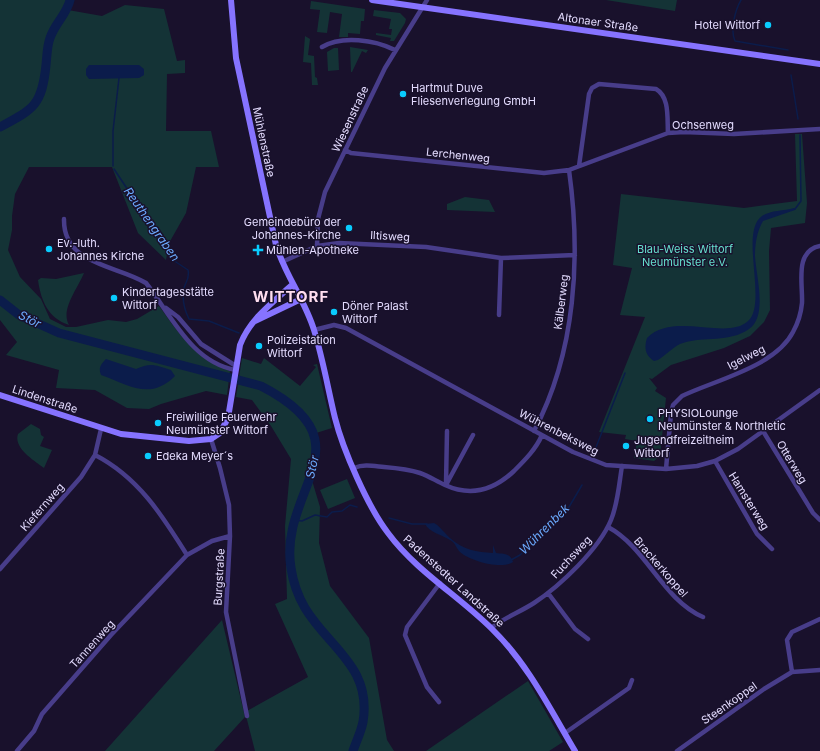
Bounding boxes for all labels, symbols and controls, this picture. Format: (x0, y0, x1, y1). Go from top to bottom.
street label: Altonaer Straße (557, 9, 639, 35)
place label: Hotel Wittorf (694, 18, 760, 32)
marker: Hotel Wittorf (763, 20, 773, 30)
place label: Hartmut Duve Fliesenverlegung GmbH (411, 81, 536, 108)
street label: Wiesenstraße (329, 84, 371, 154)
marker: Hartmut Duve Fliesenverlegung GmbH (398, 89, 408, 99)
street label: Mühlenstraße (250, 106, 278, 178)
street label: Ochsenweg (672, 118, 734, 132)
street label: Lerchenweg (425, 145, 491, 165)
water label: Reuthengraben (121, 184, 183, 264)
place label: Gemeindebüro der Johannes-Kirche (244, 215, 341, 242)
marker: Gemeindebüro der Johannes-Kirche (344, 223, 354, 233)
street label: Iltisweg (370, 228, 410, 244)
place label: Ev.-luth. Johannes Kirche (57, 236, 144, 263)
park label: Blau-Weiss Wittorf Neumünster e.V. (637, 242, 733, 269)
place label: Mühlen-Apotheke (266, 243, 359, 257)
marker: Ev.-luth. Johannes Kirche (44, 244, 54, 254)
marker: Mühlen-Apotheke (253, 245, 263, 255)
street label: Kälberweg (551, 274, 571, 330)
place label: Kindertagesstätte Wittorf (122, 285, 214, 312)
district label: WITTORF (253, 287, 329, 306)
marker: Kindertagesstätte Wittorf (109, 293, 119, 303)
place label: Döner Palast Wittorf (342, 299, 409, 326)
water label: Stör (16, 307, 44, 331)
marker: Döner Palast Wittorf (329, 307, 339, 317)
place label: Polizeistation Wittorf (267, 333, 336, 360)
marker: Polizeistation Wittorf (254, 341, 264, 351)
street label: Igelweg (725, 342, 767, 372)
street label: Lindenstraße (11, 382, 79, 416)
street label: Wührenbeksweg (517, 406, 601, 458)
place label: PHYSIOLounge Neumünster & Northletic (658, 406, 786, 433)
place label: Freiwillige Feuerwehr Neumünster Wittorf (166, 410, 277, 437)
marker: PHYSIOLounge Neumünster & Northletic (645, 414, 655, 424)
marker: Freiwillige Feuerwehr Neumünster Wittorf (153, 418, 163, 428)
place label: Jugendfreizeitheim Wittorf (634, 433, 734, 460)
street label: Otterweg (774, 438, 810, 486)
marker: Jugendfreizeitheim Wittorf (621, 441, 631, 451)
place label: Edeka Meyer´s (156, 449, 233, 463)
marker: Edeka Meyer´s (143, 451, 153, 461)
water label: Stör (302, 454, 322, 480)
street label: Hamsterweg (726, 469, 772, 533)
street label: Kiefernweg (17, 480, 67, 534)
water label: Wührenbek (516, 500, 573, 557)
street label: Padenstedter Landstraße (401, 532, 507, 630)
street label: Fuchsweg (548, 533, 594, 581)
street label: Brackerkoppel (631, 534, 691, 600)
street label: Burgstraße (211, 548, 227, 606)
street label: Tannenweg (67, 617, 117, 671)
street label: Steenkoppel (698, 679, 760, 727)

